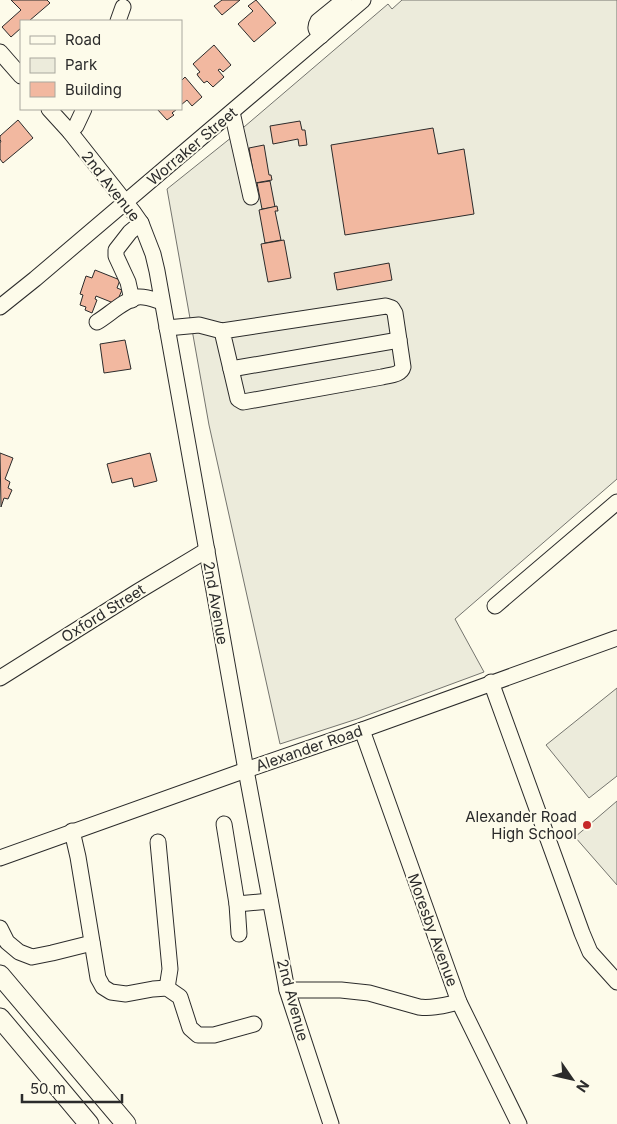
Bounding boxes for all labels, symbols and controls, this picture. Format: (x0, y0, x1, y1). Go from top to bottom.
legend (20, 20, 182, 110)
text: Road (65, 30, 101, 49)
text: Park (65, 55, 98, 74)
text: Building (65, 80, 122, 99)
street label: Worraker Street (143, 103, 241, 189)
street label: 2nd Avenue (78, 147, 144, 225)
street label: 2nd Avenue (199, 560, 233, 646)
street label: Oxford Street (58, 580, 148, 646)
street label: Alexander Road (253, 721, 365, 775)
place label: Alexander Road High School (465, 807, 577, 843)
marker: Alexander Road High School (581, 819, 593, 831)
street label: Moresby Avenue (404, 871, 462, 989)
street label: 2nd Avenue (273, 957, 313, 1043)
north arrow (547, 1054, 597, 1104)
scale bar (22, 1072, 122, 1104)
text: N (573, 1077, 593, 1096)
text: 50 m (30, 1079, 66, 1098)

